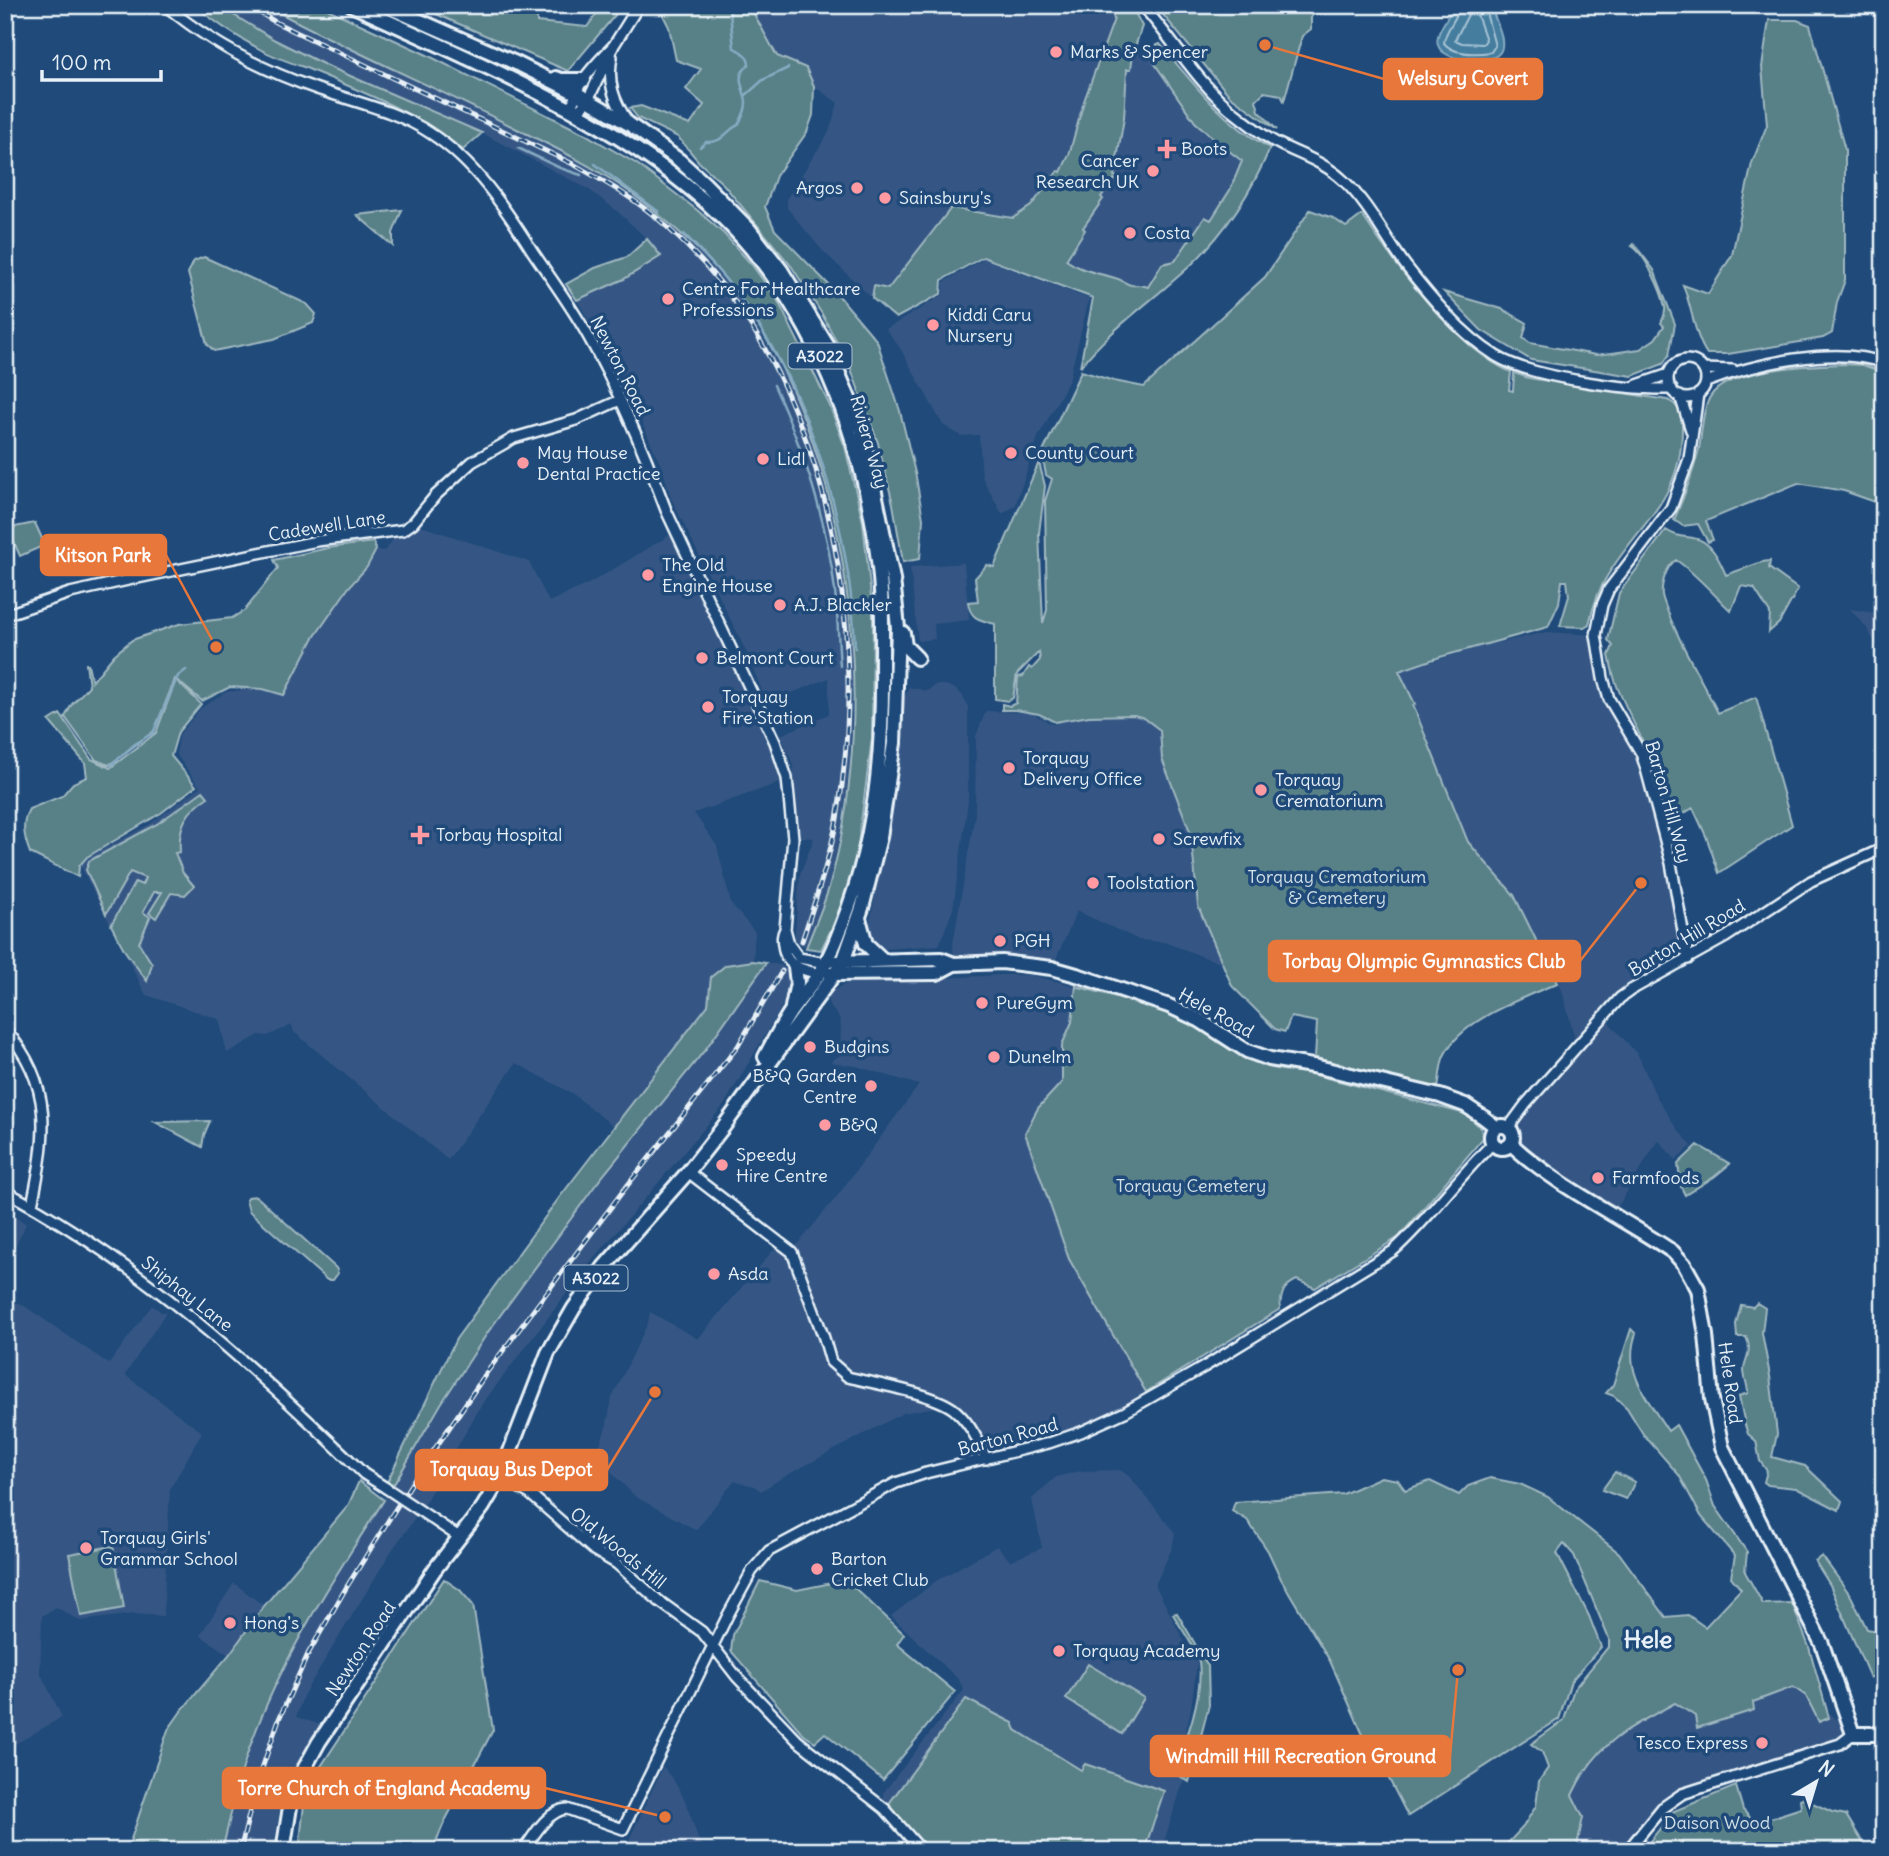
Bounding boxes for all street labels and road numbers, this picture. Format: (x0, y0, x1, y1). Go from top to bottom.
street label: Newton Road (585, 312, 656, 420)
road number: A3022 (788, 344, 852, 368)
street label: Riviera Way (845, 393, 894, 491)
street label: Cadewell Lane (267, 505, 387, 546)
street label: Barton Hill Way (1640, 738, 1697, 865)
street label: Barton Hill Road (1624, 894, 1750, 981)
street label: Hele Road (1174, 982, 1258, 1043)
street label: Shiphay Lane (137, 1251, 238, 1336)
road number: A3022 (564, 1266, 628, 1290)
street label: Hele Road (1713, 1340, 1748, 1426)
street label: Barton Road (955, 1412, 1061, 1461)
street label: Old Woods Hill (566, 1502, 671, 1593)
street label: Newton Road (321, 1597, 401, 1700)

